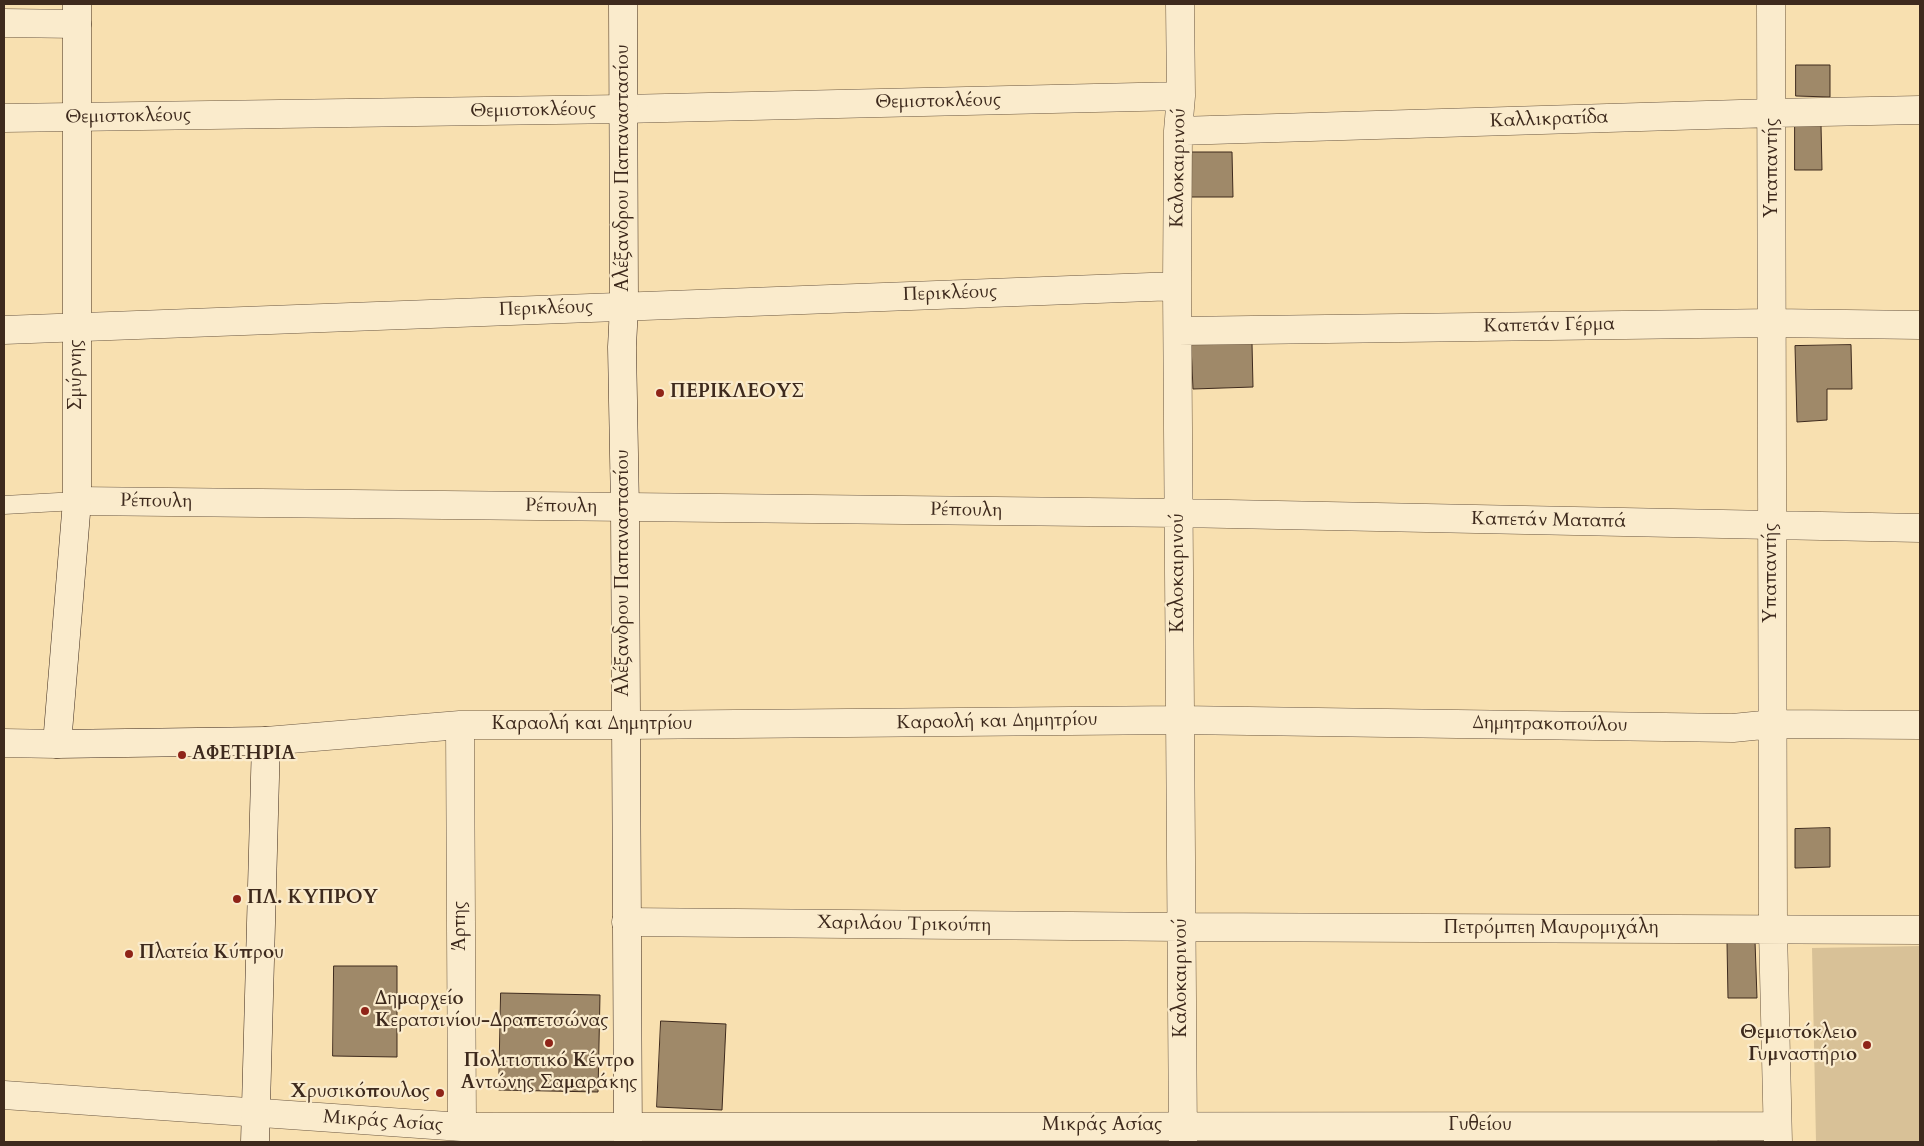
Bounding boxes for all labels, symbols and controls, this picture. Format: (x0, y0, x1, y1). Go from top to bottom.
street label: Αλέξανδρου Παπαναστασίου (613, 44, 635, 292)
street label: Θεμιστοκλέους (875, 90, 1001, 114)
street label: Θεμιστοκλέους (470, 99, 596, 123)
street label: Θεμιστοκλέους (65, 105, 191, 129)
street label: Καλλικρατίδα (1489, 107, 1609, 133)
street label: Καλοκαιρινού (1167, 108, 1191, 228)
street label: Υπαπαντής (1762, 118, 1784, 218)
street label: Περικλέους (902, 281, 998, 307)
street label: Περικλέους (498, 296, 594, 322)
street label: Καπετάν Γέρμα (1483, 313, 1615, 339)
street label: Σμύρνης (66, 340, 88, 410)
place label: ΠΕΡΙΚΛΕΟΥΣ (670, 382, 804, 404)
marker: ΠΕΡΙΚΛΕΟΥΣ (654, 387, 666, 399)
street label: Αλέξανδρου Παπαναστασίου (613, 449, 635, 697)
street label: Ρέπουλη (120, 490, 192, 514)
street label: Ρέπουλη (525, 495, 597, 519)
street label: Ρέπουλη (930, 499, 1002, 523)
street label: Καπετάν Ματαπά (1471, 508, 1627, 534)
street label: Καλοκαιρινού (1168, 513, 1190, 633)
street label: Υπαπαντής (1761, 523, 1783, 623)
street label: Καραολή και Δημητρίου (896, 709, 1098, 735)
street label: Δημητρακοπούλου (1472, 712, 1628, 738)
street label: Καραολή και Δημητρίου (491, 714, 693, 736)
place label: ΑΦΕΤΗΡΙΑ (192, 744, 296, 766)
marker: ΑΦΕΤΗΡΙΑ (176, 749, 188, 761)
place label: ΠΛ. ΚΥΠΡΟΥ (247, 888, 378, 910)
marker: ΠΛ. ΚΥΠΡΟΥ (231, 893, 243, 905)
street label: Άρτης (450, 901, 472, 951)
street label: Χαριλάου Τρικούπη (817, 912, 991, 938)
street label: Καλοκαιρινού (1171, 918, 1193, 1038)
street label: Πετρόμπεη Μαυρομιχάλη (1443, 918, 1659, 940)
place label: Πλατεία Κύπρου (139, 943, 284, 965)
marker: Πλατεία Κύπρου (123, 948, 135, 960)
place label: Δημαρχείο Κερατσινίου-Δραπετσώνας (375, 989, 608, 1033)
marker: Δημαρχείο Κερατσινίου-Δραπετσώνας (359, 1005, 371, 1017)
place label: Θεμιστόκλειο Γυμναστήριο (1740, 1023, 1857, 1067)
marker: Πολιτιστικό Κέντρο Αντώνης Σαμαράκης (543, 1037, 555, 1049)
marker: Θεμιστόκλειο Γυμναστήριο (1861, 1039, 1873, 1051)
place label: Πολιτιστικό Κέντρο Αντώνης Σαμαράκης (461, 1051, 637, 1095)
place label: Χρυσικόπουλος (291, 1082, 430, 1104)
marker: Χρυσικόπουλος (434, 1087, 446, 1099)
street label: Μικράς Ασίας (322, 1106, 444, 1138)
street label: Μικράς Ασίας (1042, 1115, 1162, 1137)
street label: Γυθείου (1448, 1115, 1512, 1137)

